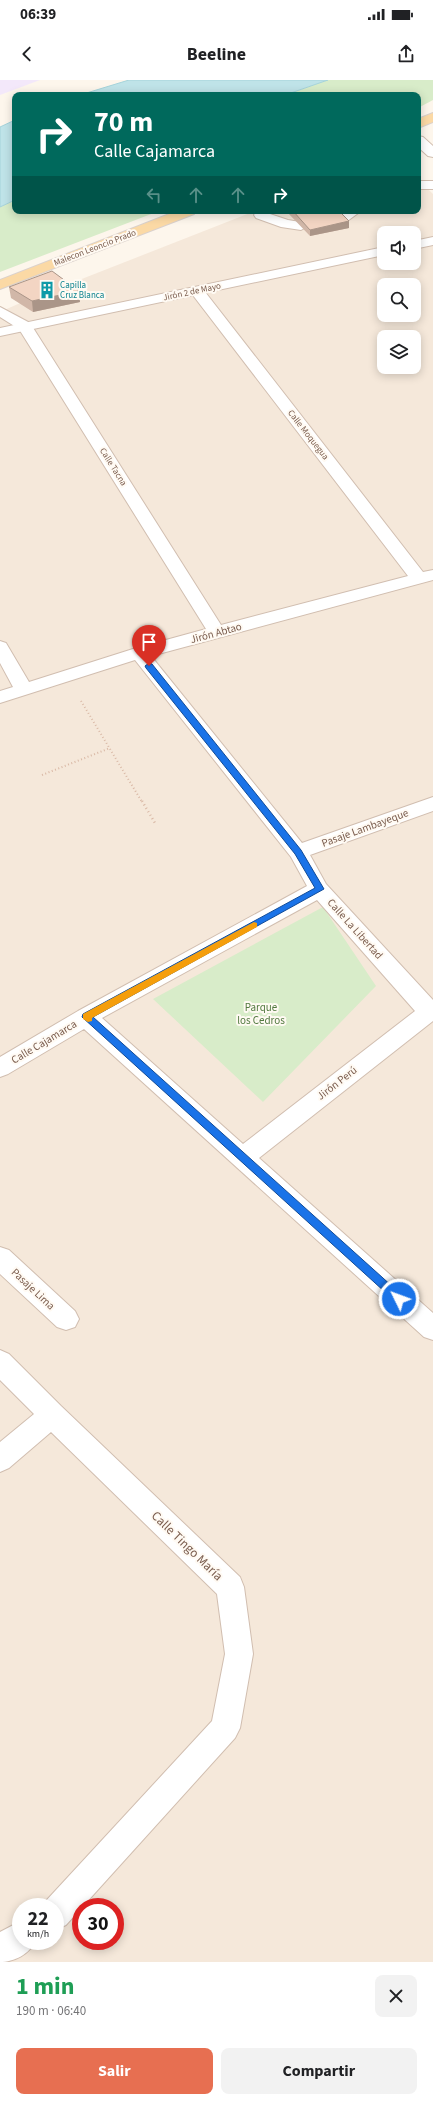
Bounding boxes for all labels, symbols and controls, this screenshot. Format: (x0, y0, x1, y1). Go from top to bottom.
text: 06:39 (20, 4, 56, 25)
text: Beeline (187, 42, 246, 67)
icon: back (16, 43, 38, 65)
icon: share (395, 43, 417, 65)
text: 70 m (94, 102, 153, 142)
icon: right (28, 108, 80, 160)
text: Calle Cajamarca (94, 139, 215, 164)
icon: left (143, 184, 165, 206)
icon: ahead (185, 184, 207, 206)
icon: ahead (227, 184, 249, 206)
icon: right (269, 184, 291, 206)
street label: Malecon Leoncio Prado (52, 226, 138, 270)
map controls (377, 226, 421, 374)
button: sound (377, 226, 421, 270)
button: search (377, 278, 421, 322)
place label: Capilla Cruz Blanca (60, 279, 104, 302)
building icon: Capilla Cruz Blanca (37, 280, 57, 300)
street label: Jirón 2 de Mayo (162, 280, 222, 304)
button: layers (377, 330, 421, 374)
street label: Calle Moquegua (284, 407, 332, 463)
street label: Calle Tacna (96, 445, 130, 489)
street label: Jirón Abtao (189, 619, 243, 647)
pin (132, 625, 166, 666)
icon: arrive (138, 631, 160, 653)
street label: Pasaje Lambayeque (319, 805, 411, 851)
street label: Calle La Libertad (324, 895, 386, 963)
park label: Parque los Cedros (237, 1000, 285, 1028)
street label: Calle Cajamarca (8, 1017, 80, 1067)
street label: Jirón Perú (314, 1063, 360, 1103)
street label: Pasaje Lima (8, 1265, 58, 1313)
position arrow (378, 1278, 420, 1320)
street label: Calle Tingo María (147, 1507, 227, 1585)
speed limit sign: 30 (72, 1898, 124, 1950)
text: 22 (27, 1905, 49, 1933)
text: km/h (27, 1927, 49, 1941)
text: 1 min (16, 1969, 74, 2004)
button: close (375, 1975, 417, 2017)
text: 190 m · 06:40 (16, 2002, 86, 2020)
button: Salir (16, 2048, 213, 2094)
button: Compartir (221, 2048, 417, 2094)

